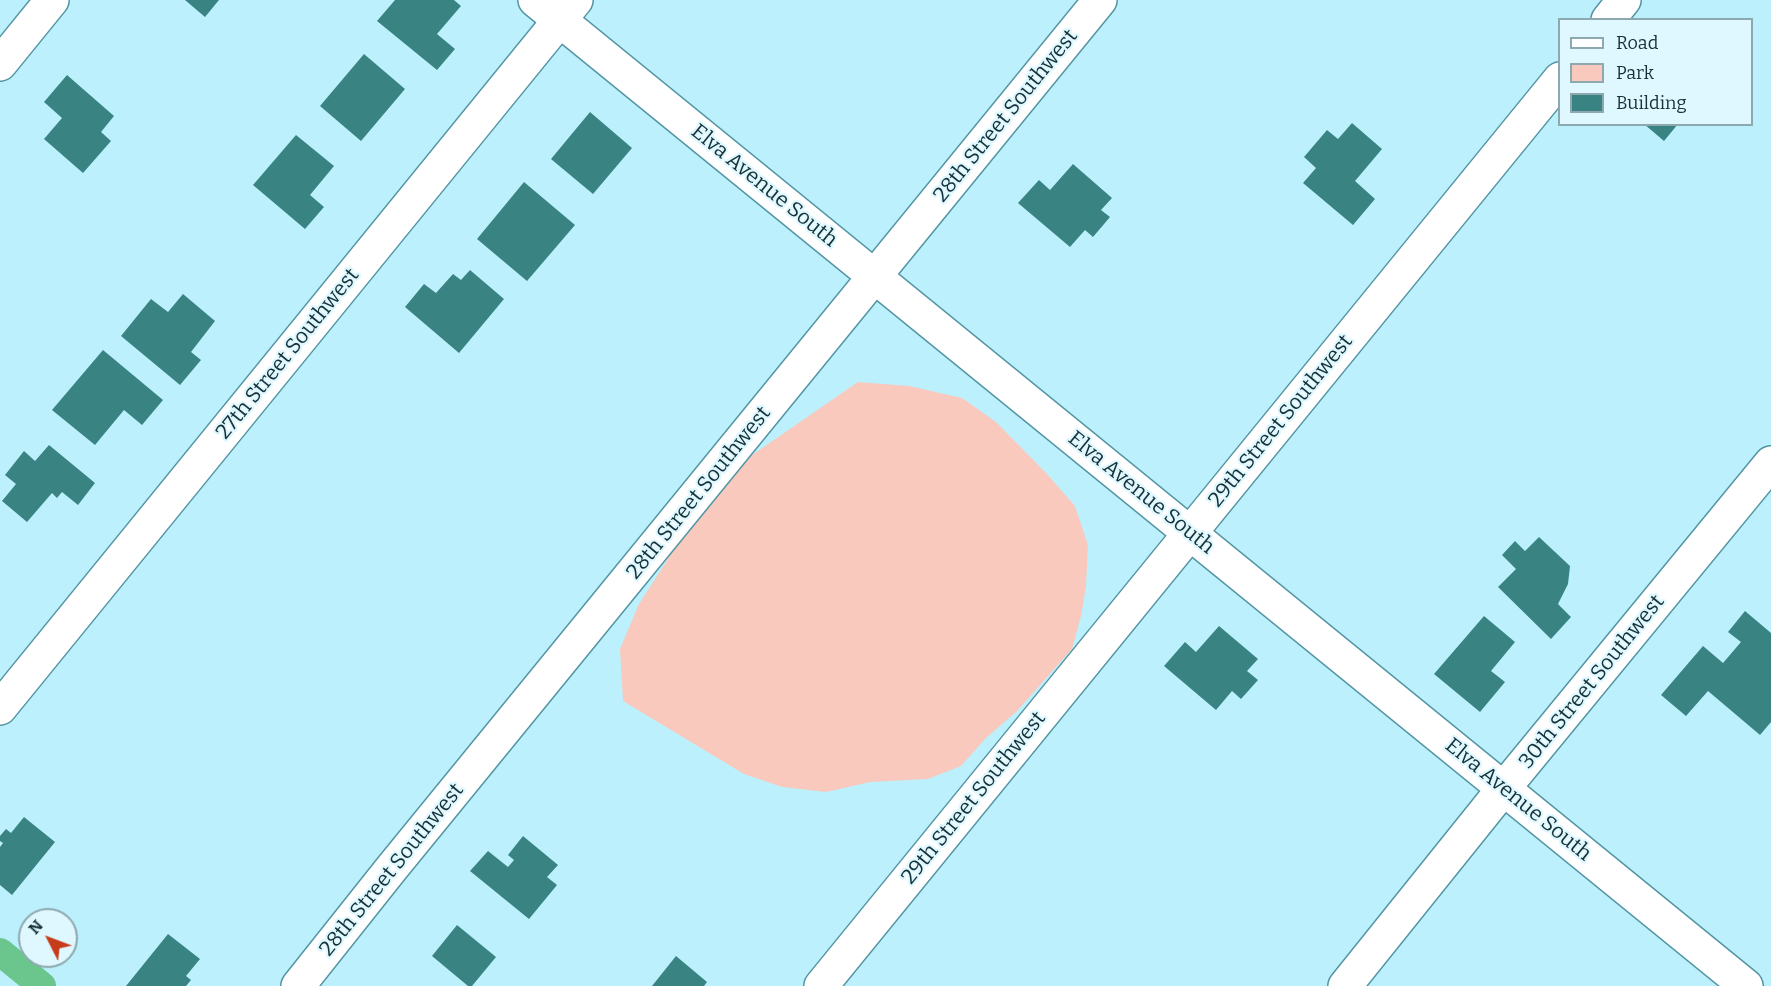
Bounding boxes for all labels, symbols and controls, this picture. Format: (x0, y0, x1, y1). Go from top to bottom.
legend (1558, 18, 1753, 126)
street label: 28th Street Southwest (929, 25, 1083, 207)
text: Road (1616, 32, 1658, 54)
text: Park (1616, 62, 1654, 84)
text: Building (1616, 92, 1687, 114)
street label: Elva Avenue South (686, 119, 842, 253)
street label: 27th Street Southwest (211, 263, 365, 445)
street label: 29th Street Southwest (1204, 330, 1358, 512)
street label: 28th Street Southwest (622, 402, 776, 584)
street label: Elva Avenue South (1063, 426, 1219, 560)
street label: 30th Street Southwest (1514, 590, 1670, 774)
street label: 29th Street Southwest (897, 707, 1051, 889)
street label: Elva Avenue South (1440, 733, 1596, 867)
street label: 28th Street Southwest (315, 779, 469, 961)
north arrow (18, 908, 78, 968)
text: N (25, 916, 47, 938)

